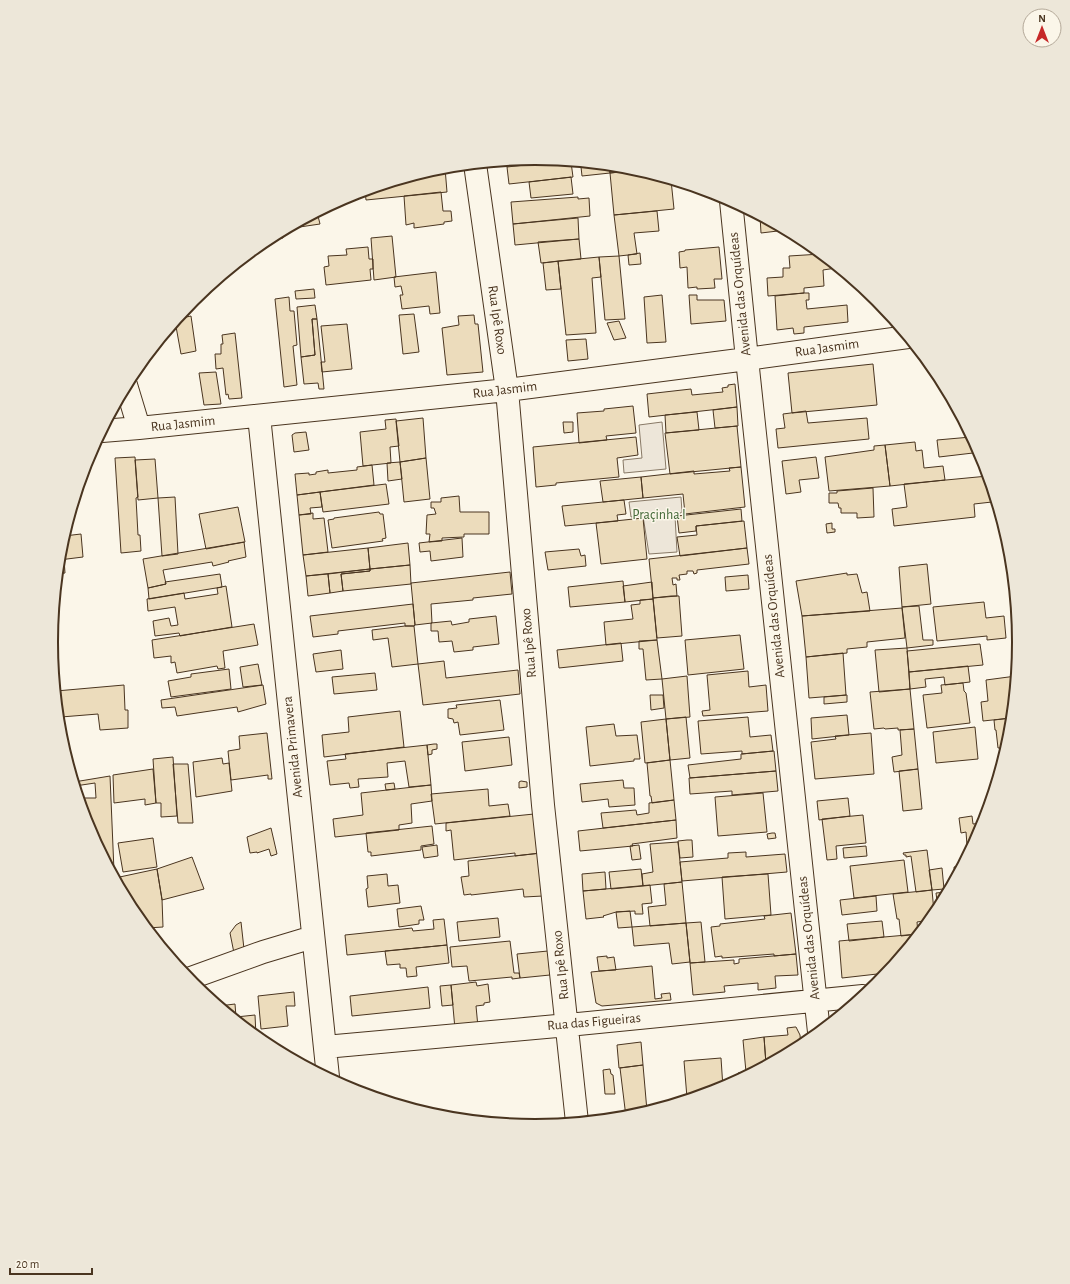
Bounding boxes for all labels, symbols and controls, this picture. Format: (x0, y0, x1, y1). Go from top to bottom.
north arrow (1022, 8, 1062, 48)
text: N (1038, 13, 1046, 24)
street label: Avenida das Orquídeas (727, 231, 753, 357)
street label: Rua Ipê Roxo (485, 284, 509, 356)
street label: Rua Jasmim (794, 337, 860, 359)
street label: Rua Jasmim (472, 379, 538, 401)
street label: Rua Jasmim (150, 414, 216, 434)
park label: Praçinha I (632, 508, 686, 522)
street label: Avenida das Orquídeas (761, 553, 787, 679)
street label: Rua Ipê Roxo (519, 608, 539, 678)
street label: Avenida Primavera (281, 695, 305, 799)
street label: Avenida das Orquídeas (796, 875, 822, 1001)
street label: Rua Ipê Roxo (550, 929, 572, 1000)
street label: Rua das Figueiras (547, 1011, 641, 1033)
scale bar (10, 1250, 92, 1276)
text: 20 m (16, 1258, 39, 1270)

